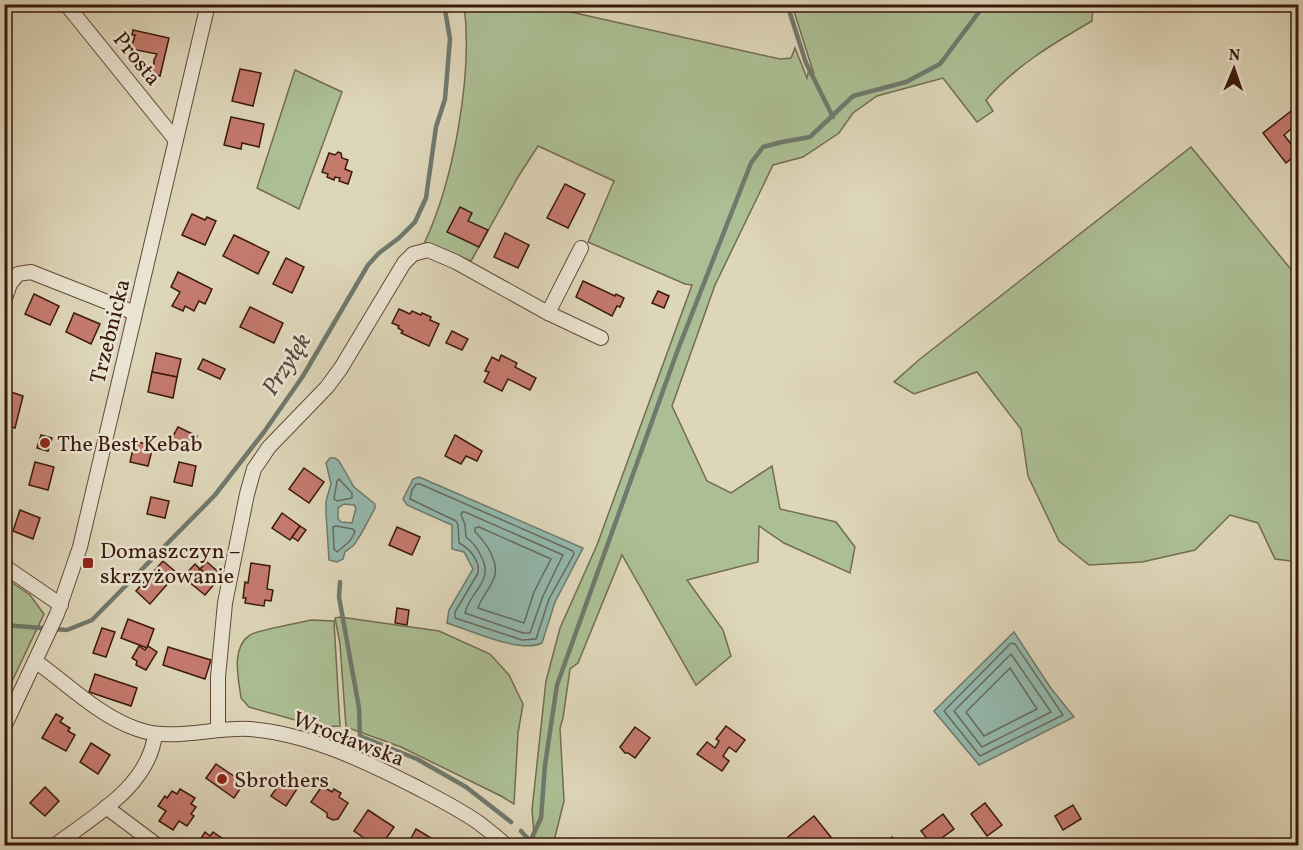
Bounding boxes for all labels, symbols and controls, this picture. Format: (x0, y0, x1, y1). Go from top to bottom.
street label: Prosta (105, 26, 168, 93)
north arrow (1204, 39, 1264, 99)
text: N (1228, 45, 1241, 67)
street label: Trzebnicka (83, 276, 139, 387)
water label: Przyłęk (255, 327, 321, 403)
place label: The Best Kebab (57, 430, 203, 461)
marker: The Best Kebab (38, 436, 52, 450)
place label: Domaszczyn – skrzyżowanie (100, 537, 241, 593)
marker: Domaszczyn – skrzyżowanie (81, 556, 95, 570)
street label: Wrocławska (288, 705, 409, 776)
place label: Sbrothers (234, 766, 329, 797)
marker: Sbrothers (215, 772, 229, 786)

